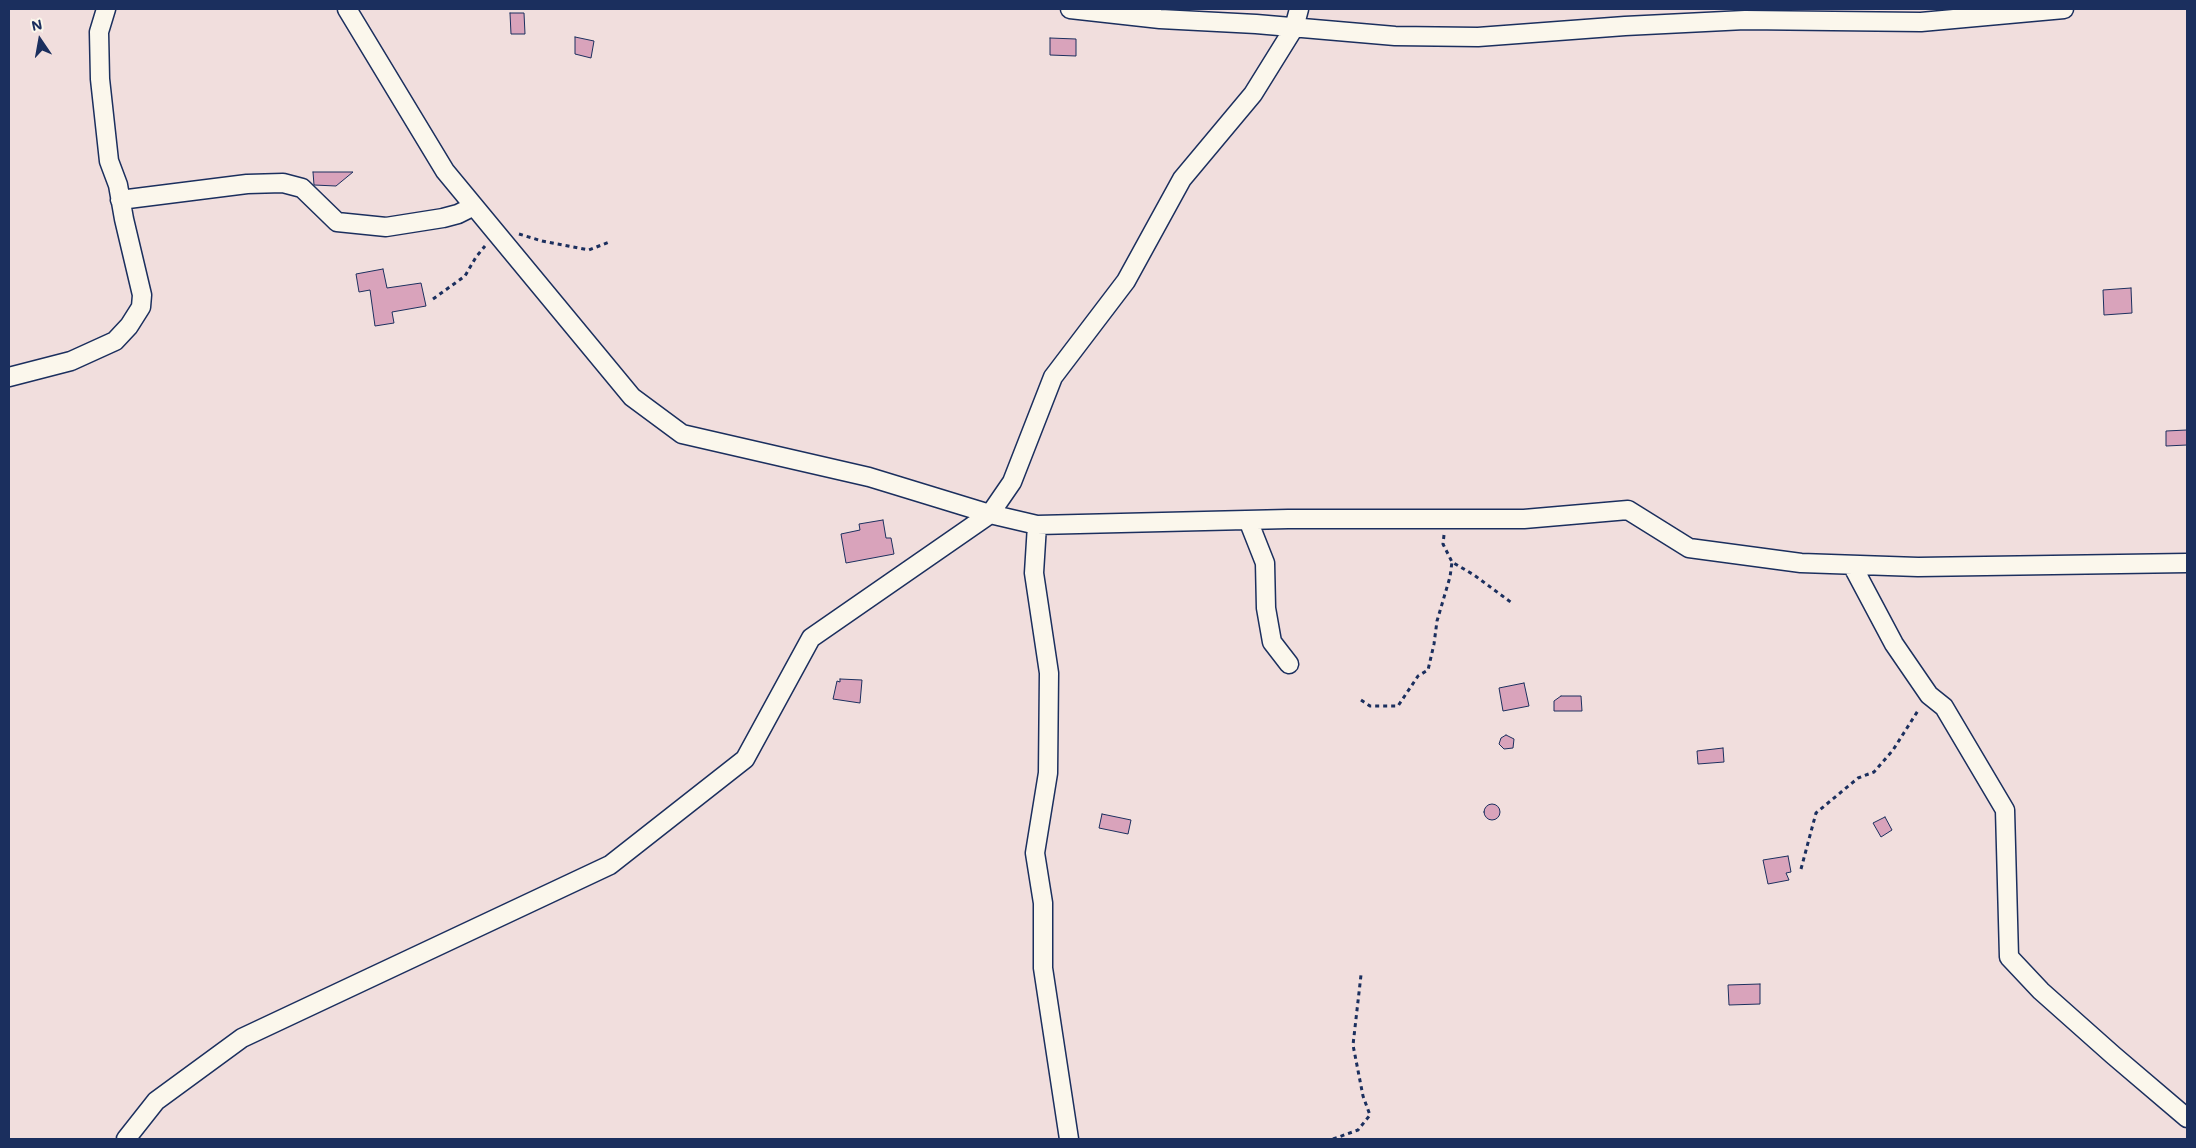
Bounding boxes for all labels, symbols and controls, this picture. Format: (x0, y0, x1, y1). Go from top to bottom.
text: N (30, 14, 44, 35)
north arrow (15, 15, 65, 65)

